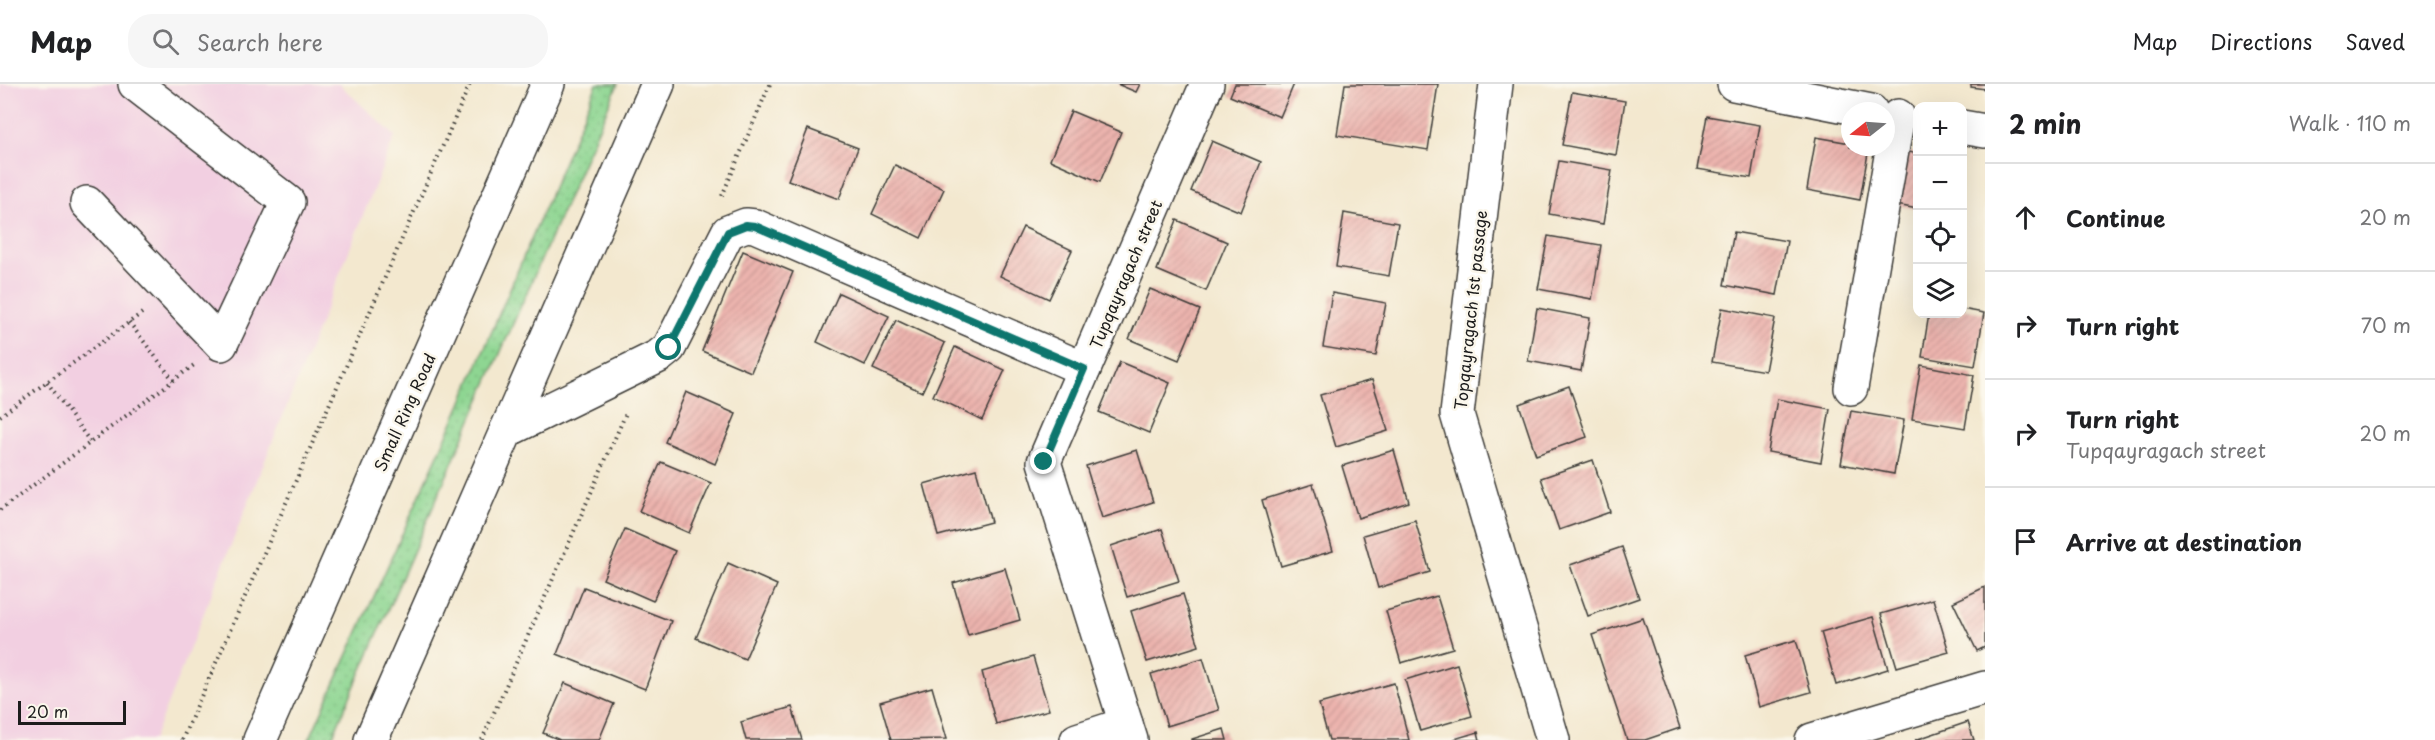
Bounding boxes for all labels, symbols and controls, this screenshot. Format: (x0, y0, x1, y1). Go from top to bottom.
search box (128, 14, 548, 68)
text: Map (30, 20, 92, 63)
icon: search (149, 25, 182, 58)
text: Search here (197, 25, 323, 58)
text: Map (2132, 25, 2177, 57)
text: Directions (2210, 25, 2312, 57)
text: Saved (2345, 25, 2405, 57)
north arrow (1841, 102, 1895, 156)
map controls (1913, 102, 1967, 318)
button: + (1913, 102, 1967, 156)
text: 2 min (2009, 104, 2082, 143)
text: Walk · 110 m (2289, 108, 2411, 138)
button: − (1913, 156, 1967, 210)
street label: Tupqayragach street (1083, 195, 1167, 352)
icon: ahead (2009, 201, 2042, 234)
text: Continue (2066, 201, 2165, 234)
text: 20 m (2359, 202, 2411, 232)
street label: Topqayragach 1st passage (1448, 209, 1492, 411)
button: locate (1913, 210, 1967, 264)
button: layers (1913, 264, 1967, 318)
icon: right (2009, 309, 2042, 342)
text: Turn right (2066, 309, 2179, 342)
text: 70 m (2361, 310, 2411, 340)
route start (655, 334, 681, 360)
street label: Small Ring Road (367, 349, 441, 475)
text: Turn right (2066, 402, 2179, 435)
icon: right (2009, 417, 2042, 450)
text: 20 m (2359, 418, 2411, 448)
text: Tupqayragach street (2066, 435, 2266, 465)
route end (1030, 448, 1056, 474)
icon: arrive (2009, 525, 2042, 558)
text: Arrive at destination (2066, 525, 2302, 558)
scale bar (18, 698, 126, 726)
text: 20 m (27, 699, 68, 723)

